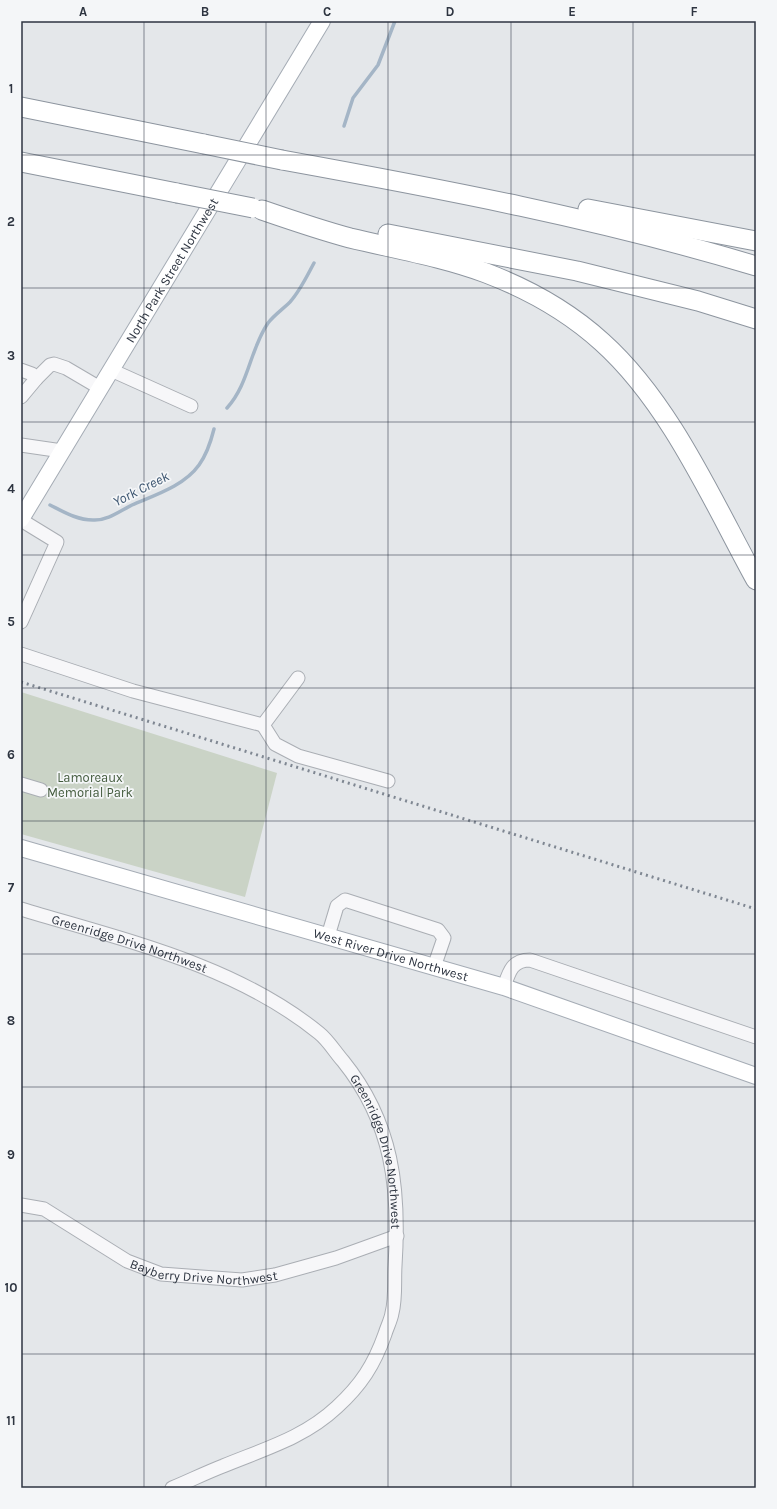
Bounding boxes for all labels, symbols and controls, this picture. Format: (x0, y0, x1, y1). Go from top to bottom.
text: A (79, 4, 87, 19)
text: B (201, 4, 209, 19)
text: C (323, 4, 331, 19)
text: D (446, 4, 455, 19)
text: E (568, 4, 576, 19)
text: F (690, 4, 698, 19)
text: 1 (9, 81, 13, 96)
street label: North Park Street Northwest (122, 195, 221, 345)
text: 2 (7, 214, 15, 229)
text: 3 (7, 348, 15, 363)
water label: York Creek (110, 467, 173, 510)
text: 4 (7, 481, 15, 496)
text: 5 (7, 614, 15, 629)
text: 6 (7, 747, 15, 762)
park label: Lamoreaux Memorial Park (47, 770, 133, 800)
text: 7 (8, 880, 15, 895)
street label: Greenridge Drive Northwest (50, 911, 210, 976)
street label: West River Drive Northwest (312, 925, 470, 984)
text: 8 (7, 1013, 15, 1028)
street label: Greenridge Drive Northwest (347, 1071, 404, 1229)
text: 9 (7, 1147, 15, 1162)
street label: Bayberry Drive Northwest (128, 1255, 278, 1287)
text: 10 (5, 1280, 17, 1295)
text: 11 (6, 1413, 16, 1428)

